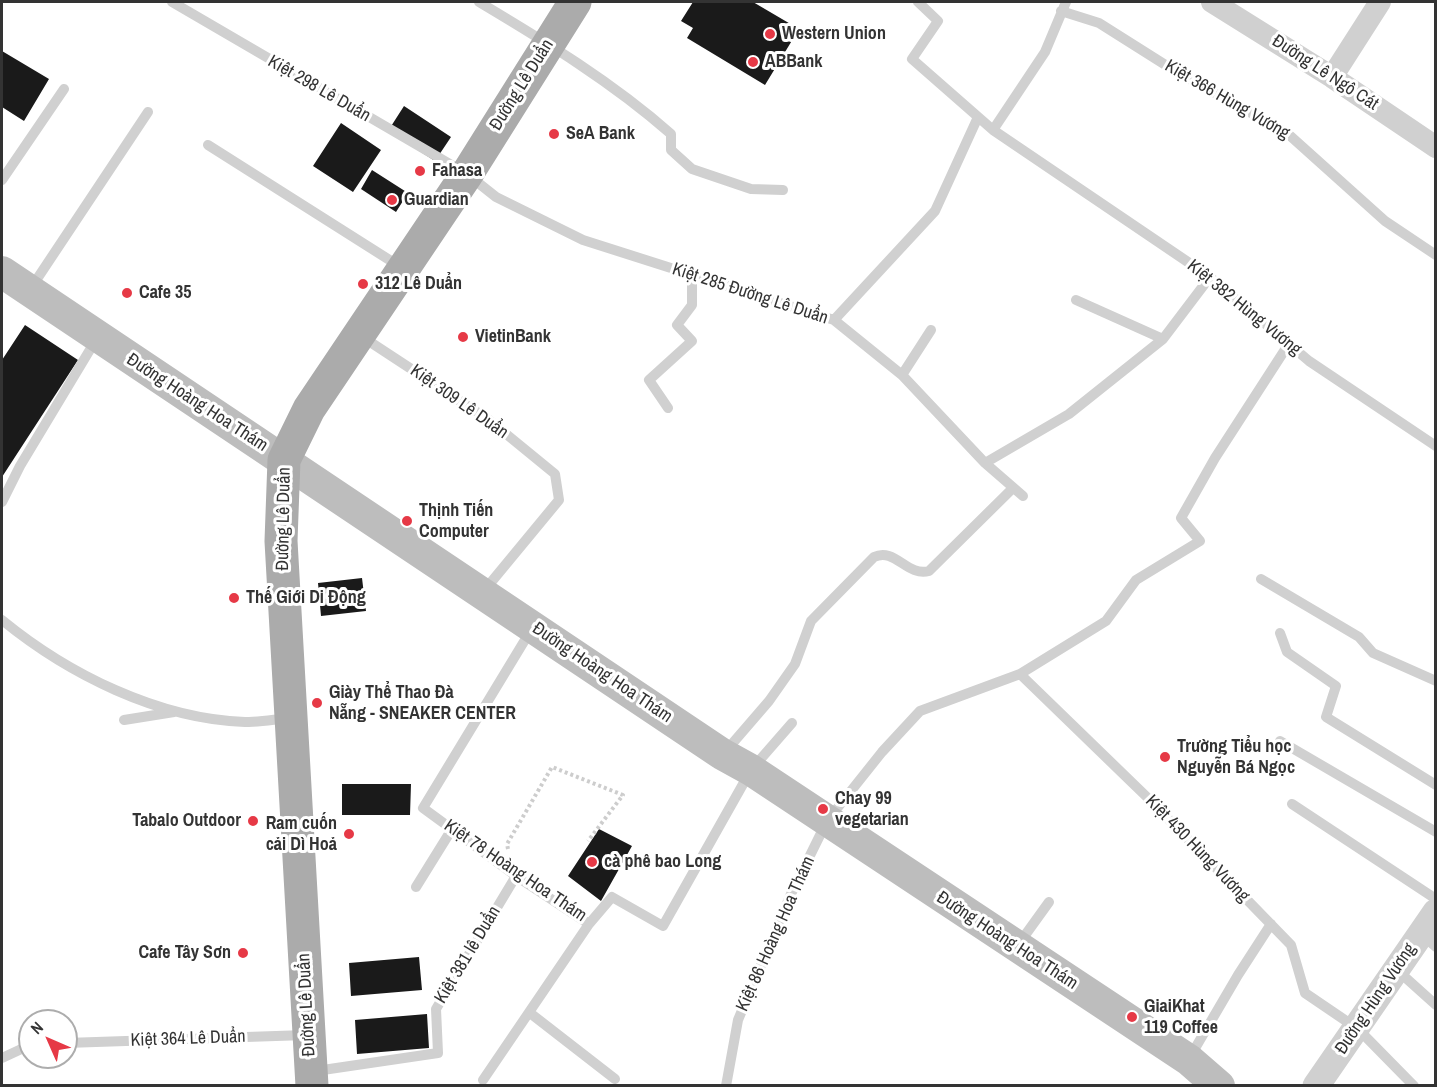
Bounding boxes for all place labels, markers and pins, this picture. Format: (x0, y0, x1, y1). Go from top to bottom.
place label: Western Union (782, 23, 886, 45)
marker: Western Union (763, 27, 777, 41)
place label: ABBank (765, 51, 822, 73)
marker: ABBank (746, 55, 760, 69)
place label: SeA Bank (566, 123, 635, 145)
marker: SeA Bank (547, 127, 561, 141)
place label: Fahasa (432, 160, 482, 182)
marker: Fahasa (413, 164, 427, 178)
place label: Guardian (404, 189, 469, 211)
marker: Guardian (385, 193, 399, 207)
place label: 312 Lê Duẩn (375, 273, 462, 295)
marker: 312 Lê Duẩn (356, 277, 370, 291)
place label: Cafe 35 (139, 282, 192, 304)
marker: Cafe 35 (120, 286, 134, 300)
place label: VietinBank (475, 326, 551, 348)
marker: VietinBank (456, 330, 470, 344)
place label: Thịnh Tiến Computer (419, 500, 493, 542)
marker: Thịnh Tiến Computer (400, 514, 414, 528)
place label: Thế Giới Di Động (246, 587, 366, 609)
marker: Thế Giới Di Động (227, 591, 241, 605)
place label: Giày Thể Thao Đà Nẵng - SNEAKER CENTER (329, 682, 516, 724)
marker: Giày Thể Thao Đà Nẵng - SNEAKER CENTER (310, 696, 324, 710)
place label: Trường Tiểu học Nguyễn Bá Ngọc (1177, 736, 1295, 778)
marker: Trường Tiểu học Nguyễn Bá Ngọc (1158, 750, 1172, 764)
place label: Chay 99 vegetarian (835, 788, 909, 830)
marker: Chay 99 vegetarian (816, 802, 830, 816)
place label: Tabalo Outdoor (132, 810, 241, 832)
place label: Ram cuốn cải Dì Hoả (266, 813, 337, 856)
marker: Tabalo Outdoor (246, 814, 260, 828)
marker: Ram cuốn cải Dì Hoả (342, 827, 356, 841)
place label: cà phê bao Long (604, 851, 721, 873)
marker: cà phê bao Long (585, 855, 599, 869)
place label: Cafe Tây Sơn (139, 942, 231, 964)
marker: Cafe Tây Sơn (236, 946, 250, 960)
place label: GiaiKhat 119 Coffee (1144, 996, 1218, 1038)
marker: GiaiKhat 119 Coffee (1125, 1010, 1139, 1024)

